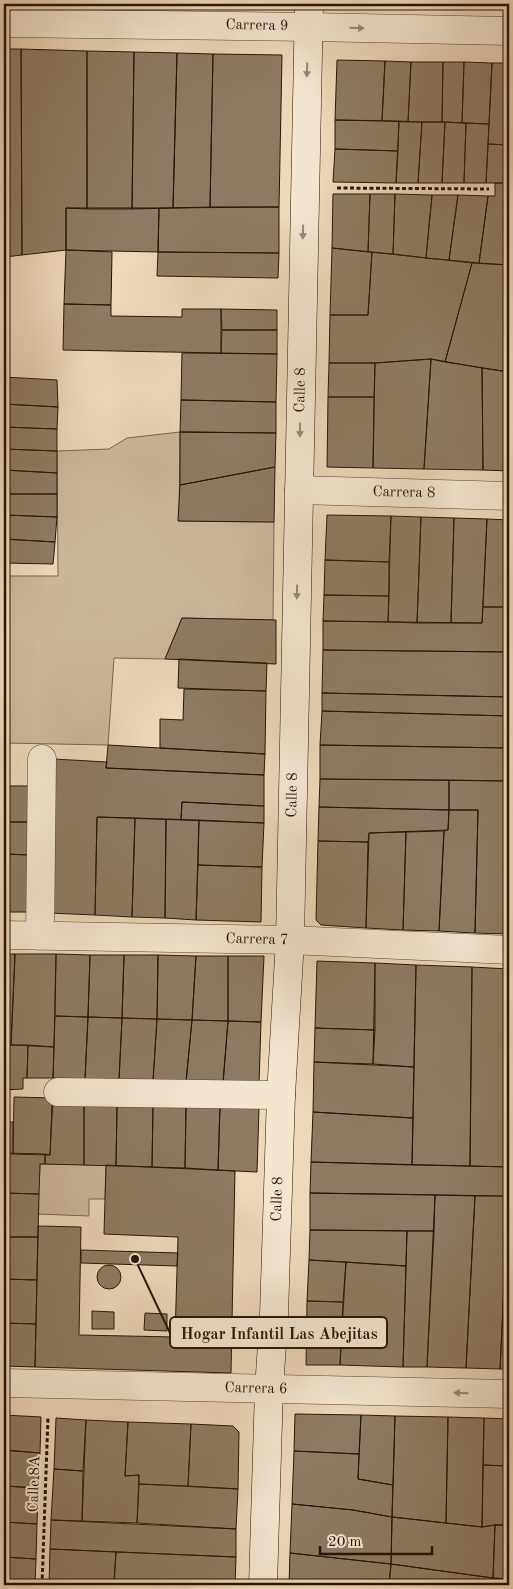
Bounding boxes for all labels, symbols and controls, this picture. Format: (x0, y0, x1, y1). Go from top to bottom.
street label: Carrera 9 (225, 18, 289, 34)
one-way arrow (349, 24, 365, 32)
one-way arrow (303, 62, 311, 78)
one-way arrow (299, 225, 307, 241)
street label: Calle 8 (293, 367, 309, 413)
one-way arrow (296, 422, 304, 438)
street label: Carrera 8 (372, 485, 436, 501)
one-way arrow (293, 585, 301, 601)
street label: Calle 8 (285, 772, 301, 818)
street label: Carrera 7 (225, 932, 289, 948)
street label: Calle 8 (270, 1176, 286, 1222)
callout: Hogar Infantil Las Abejitas (170, 1317, 387, 1348)
text: Hogar Infantil Las Abejitas (180, 1327, 378, 1343)
street label: Carrera 6 (224, 1381, 288, 1397)
one-way arrow (452, 1389, 468, 1397)
street label: Calle 8A (27, 1455, 44, 1513)
scale bar (320, 1524, 433, 1556)
text: 20 m (328, 1535, 362, 1550)

